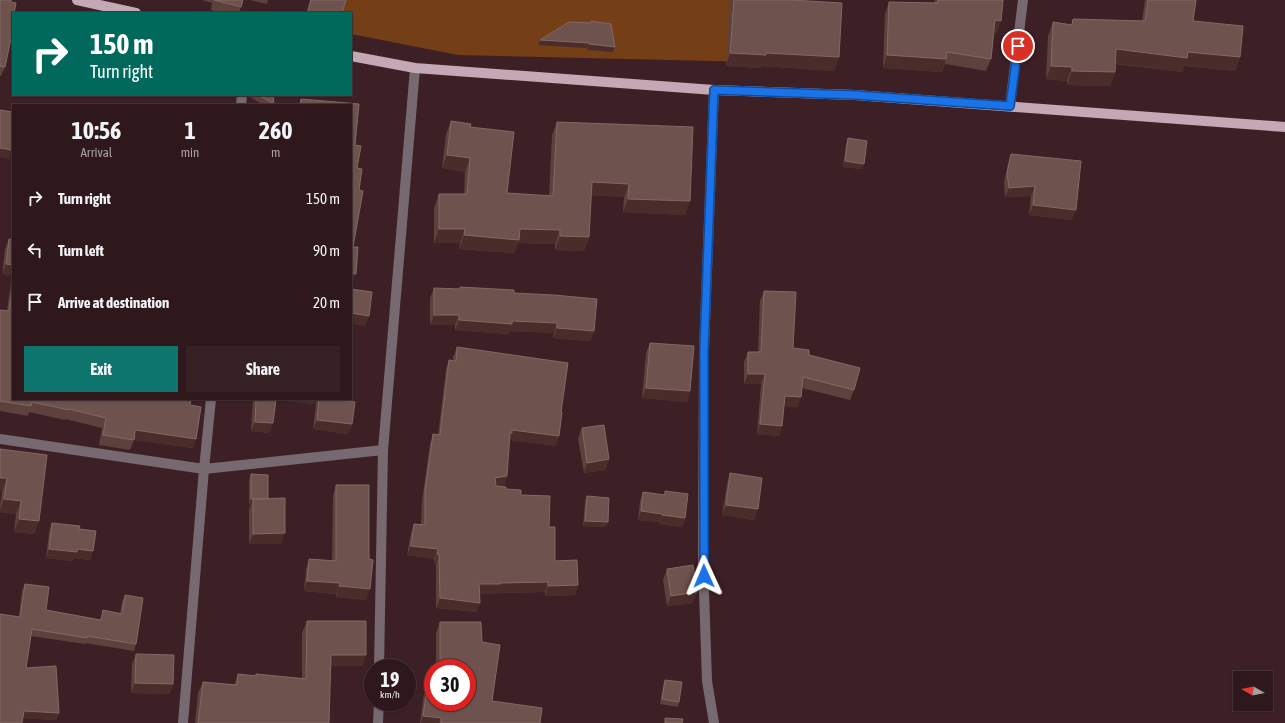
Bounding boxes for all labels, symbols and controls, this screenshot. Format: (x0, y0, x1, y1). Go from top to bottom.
icon: right (24, 28, 76, 80)
text: 150 m (90, 28, 153, 60)
pin (1001, 29, 1035, 63)
icon: arrive (1007, 35, 1029, 57)
text: Turn right (90, 61, 153, 82)
text: 10:56 (71, 117, 121, 144)
text: 1 (184, 117, 196, 144)
text: 260 (259, 117, 293, 144)
text: Arrival (80, 145, 112, 160)
text: min (181, 145, 199, 160)
text: m (271, 145, 280, 160)
icon: right (24, 187, 46, 209)
text: Turn right (58, 190, 111, 207)
text: 150 m (306, 190, 340, 207)
icon: left (24, 239, 46, 261)
text: Turn left (58, 242, 104, 259)
text: 90 m (313, 242, 340, 259)
icon: arrive (24, 291, 46, 313)
text: Arrive at destination (58, 294, 169, 311)
text: 20 m (313, 294, 340, 311)
button: Exit (24, 346, 178, 392)
button: Share (186, 346, 340, 392)
position arrow (683, 555, 725, 597)
speed limit sign: 30 (424, 659, 476, 711)
text: 19 (381, 668, 399, 691)
north arrow (1233, 671, 1273, 711)
map controls (1233, 671, 1273, 711)
text: km/h (380, 689, 400, 700)

